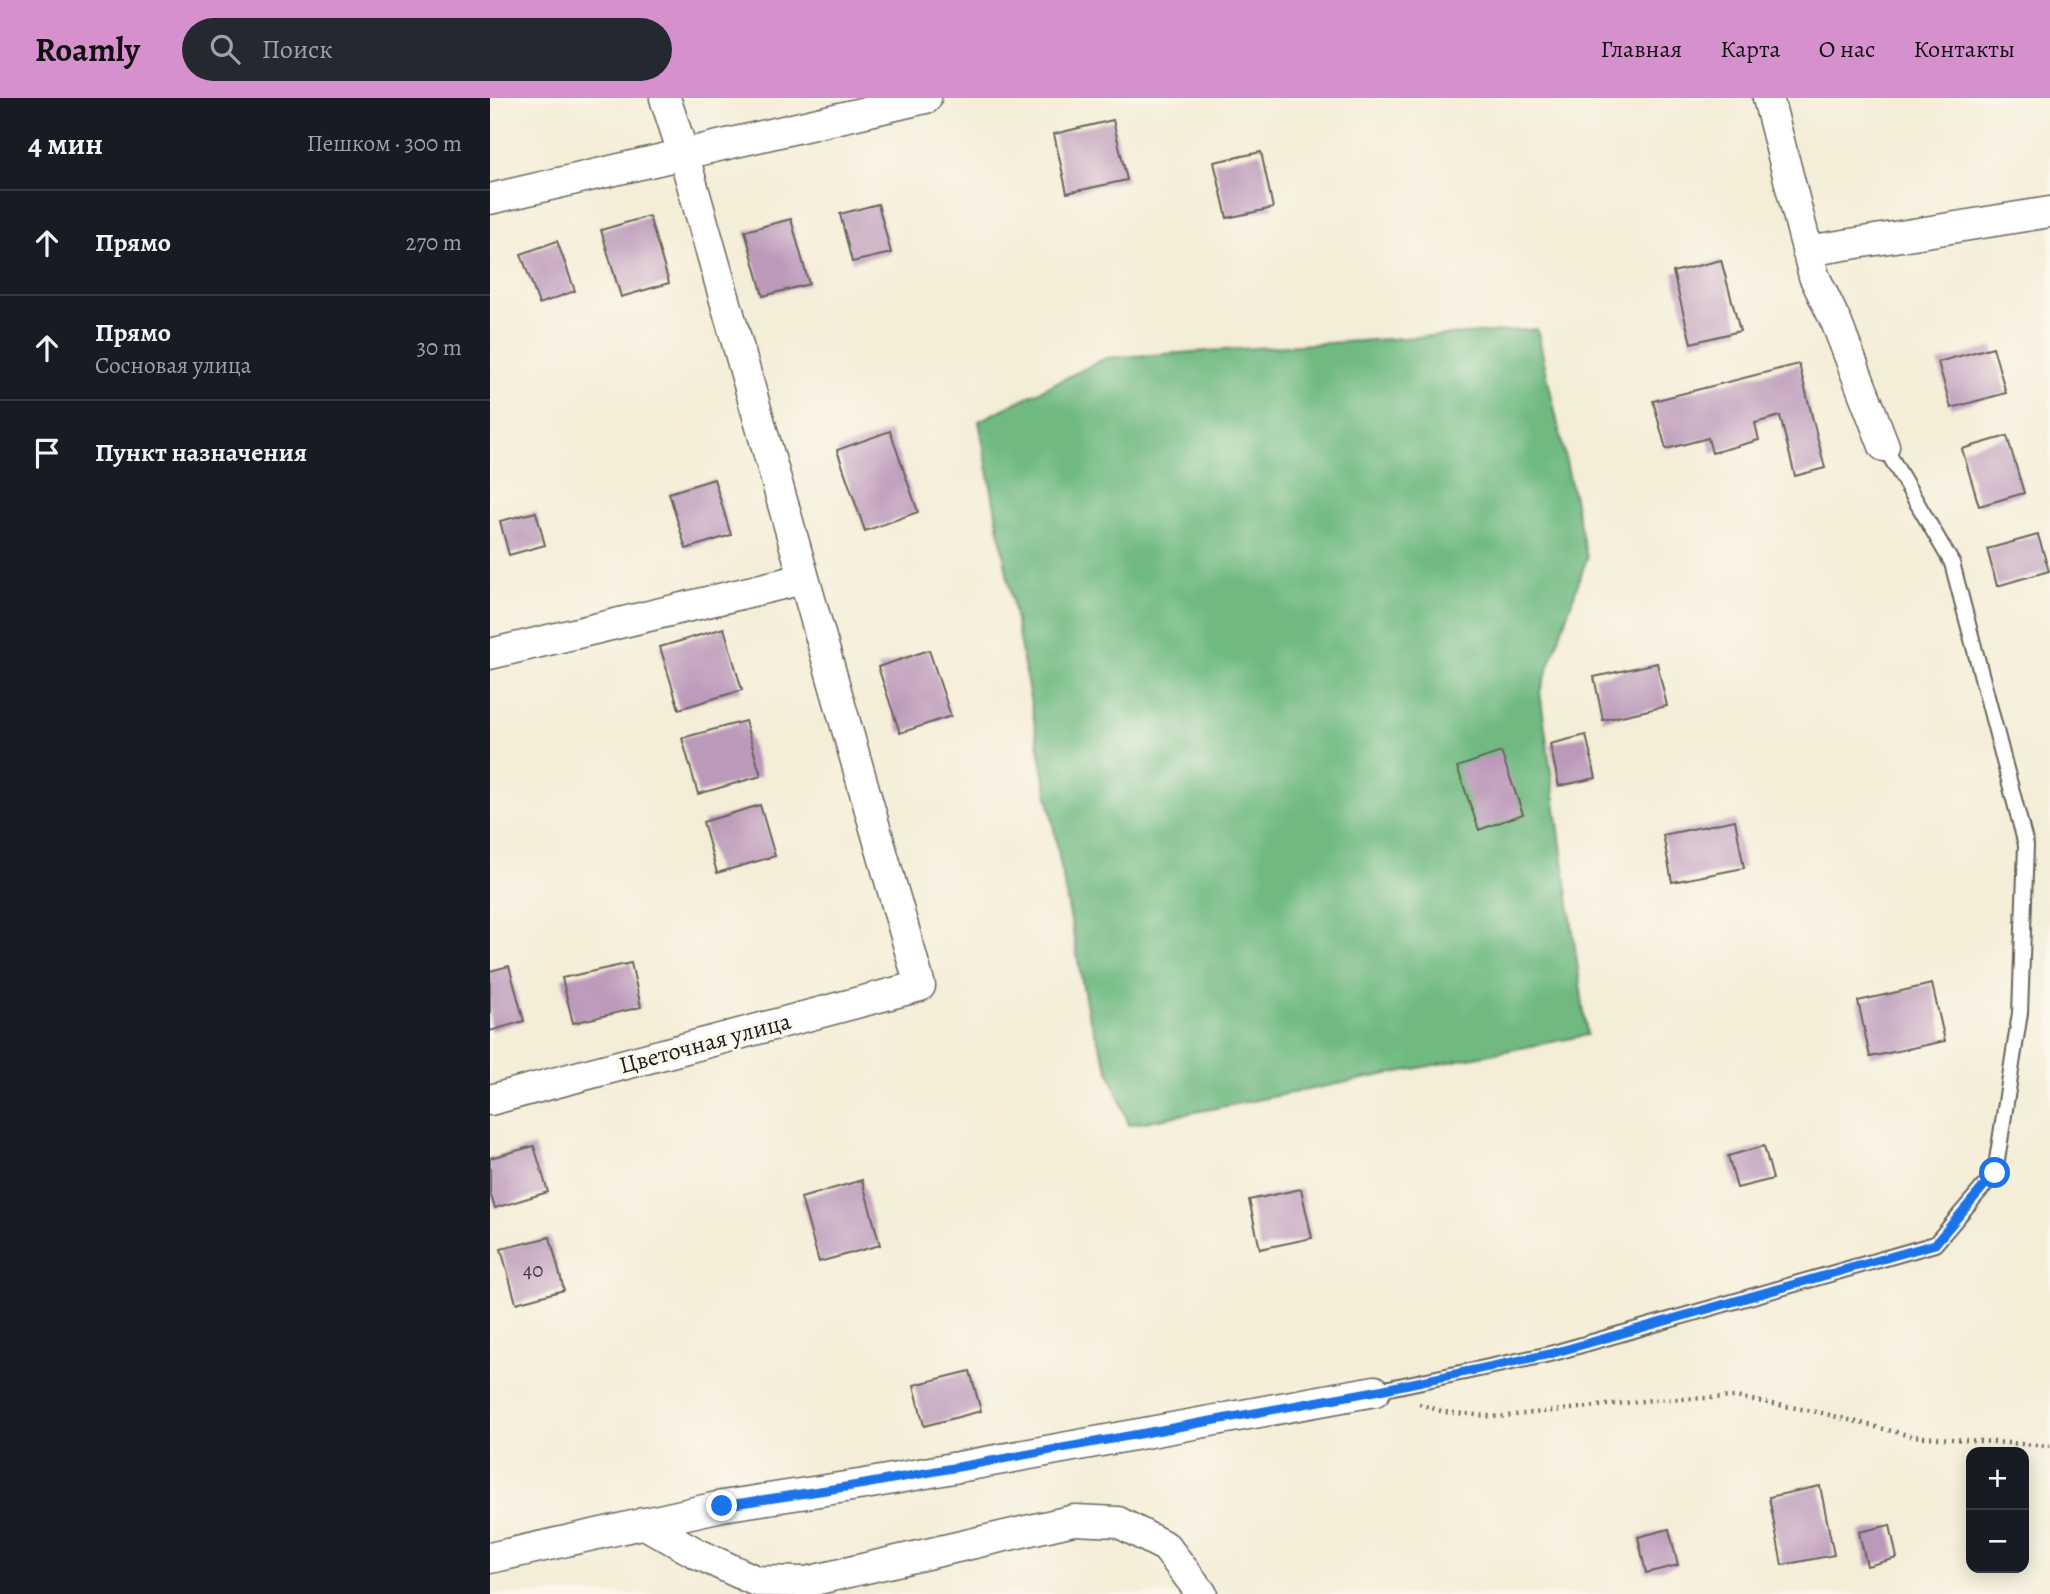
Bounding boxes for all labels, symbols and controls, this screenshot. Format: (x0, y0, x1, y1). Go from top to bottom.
search box (182, 18, 672, 81)
text: Roamly (35, 27, 140, 72)
icon: search (206, 30, 244, 68)
text: Поиск (262, 32, 333, 67)
text: Главная (1601, 33, 1682, 65)
text: Карта (1720, 33, 1781, 65)
text: О нас (1819, 33, 1875, 65)
text: Контакты (1913, 33, 2015, 65)
text: 4 мин (28, 124, 103, 164)
text: Пешком · 300 m (307, 128, 462, 159)
icon: ahead (28, 224, 66, 262)
text: Прямо (95, 225, 171, 260)
text: 270 m (405, 227, 462, 258)
text: Прямо (95, 315, 171, 350)
icon: ahead (28, 329, 66, 367)
text: 30 m (416, 332, 462, 363)
text: Сосновая улица (95, 350, 251, 381)
icon: arrive (28, 434, 66, 472)
text: Пункт назначения (95, 435, 307, 470)
street label: Цветочная улица (616, 1005, 794, 1081)
route start (1979, 1157, 2010, 1188)
house number: 40 (523, 1256, 543, 1284)
map controls (1966, 1447, 2029, 1573)
button: + (1966, 1447, 2029, 1510)
route end (706, 1490, 737, 1521)
button: − (1966, 1510, 2029, 1573)

